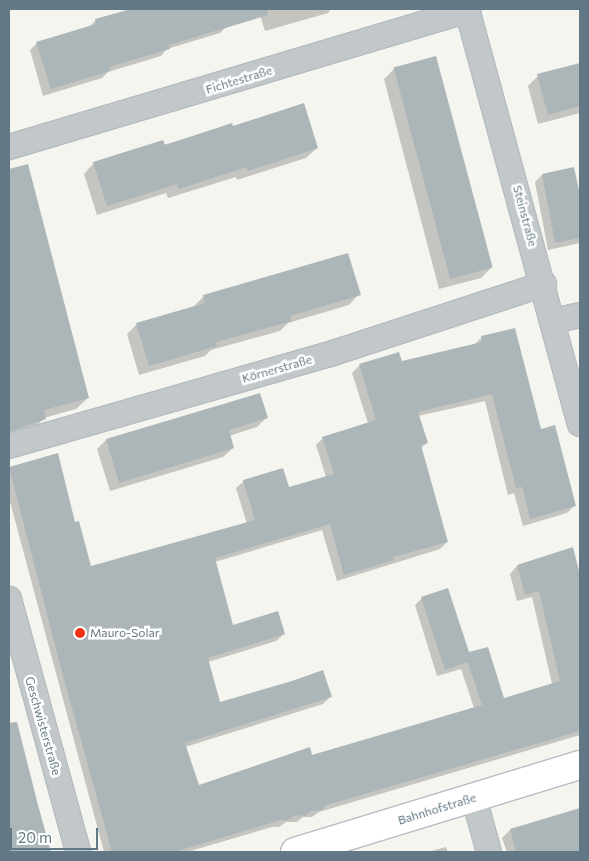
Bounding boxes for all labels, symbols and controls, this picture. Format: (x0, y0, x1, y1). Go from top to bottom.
street label: Fichtestraße (204, 63, 274, 97)
street label: Steinstraße (510, 184, 540, 248)
street label: Körnerstraße (240, 352, 314, 386)
place label: Mauro-Solar (90, 626, 160, 640)
marker: Mauro-Solar (74, 627, 86, 639)
street label: Geschwisterstraße (22, 675, 64, 777)
street label: Bahnhofstraße (396, 790, 478, 828)
scale bar (12, 818, 100, 850)
text: 20 m (18, 828, 52, 846)

